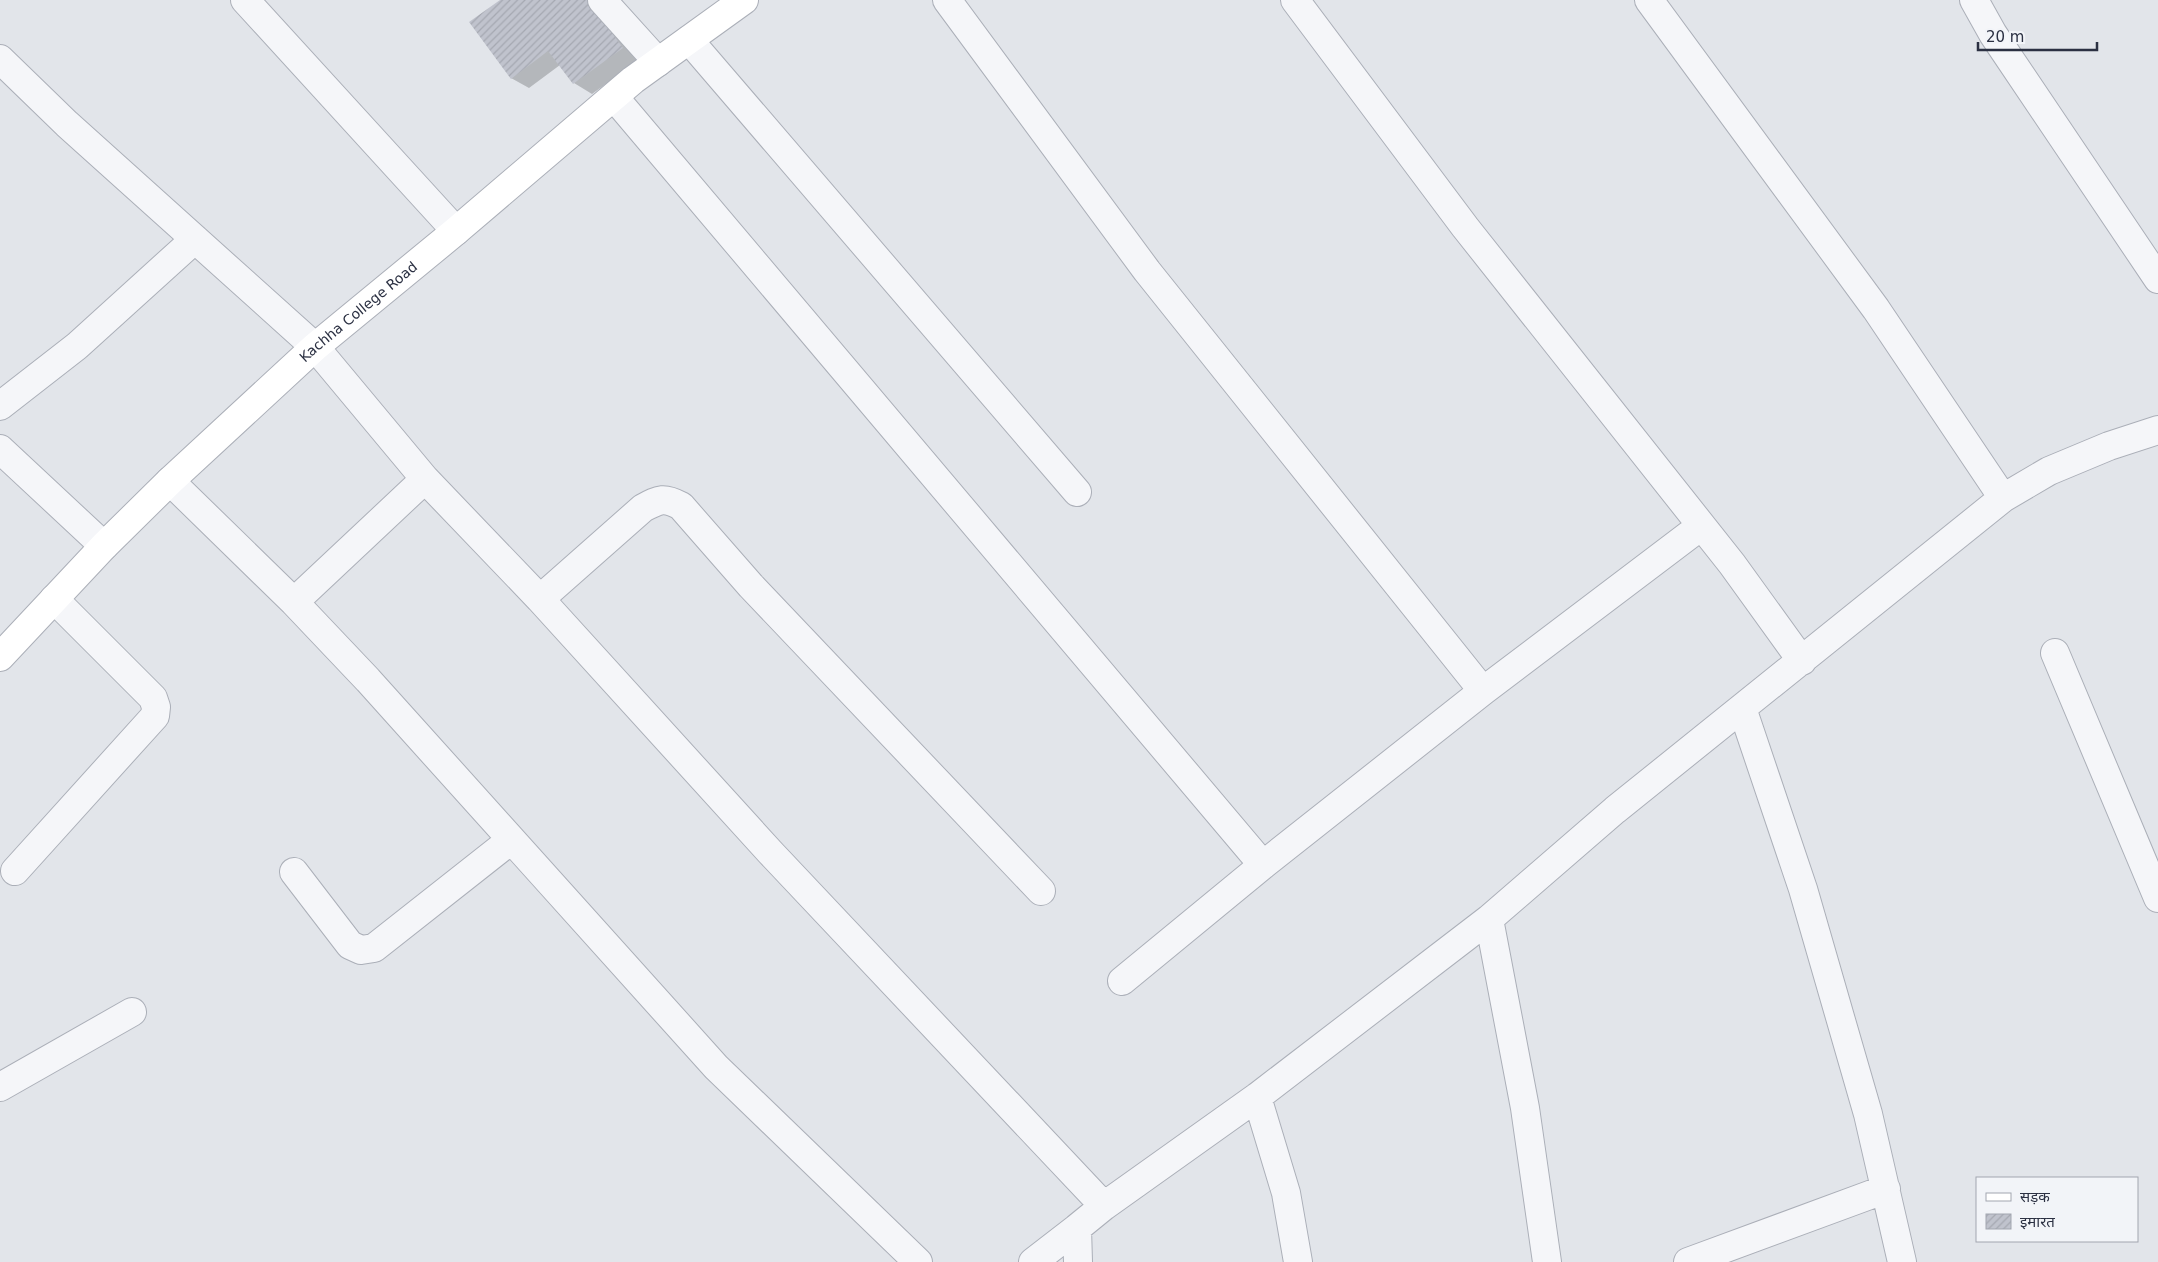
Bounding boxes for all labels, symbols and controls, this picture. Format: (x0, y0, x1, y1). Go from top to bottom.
scale bar (1978, 20, 2097, 52)
text: 20 m (1986, 28, 2024, 46)
street label: Kachha College Road (296, 258, 420, 365)
legend (1976, 1177, 2138, 1242)
text: सड़क (2020, 1188, 2050, 1206)
text: इमारत (2020, 1213, 2055, 1231)

